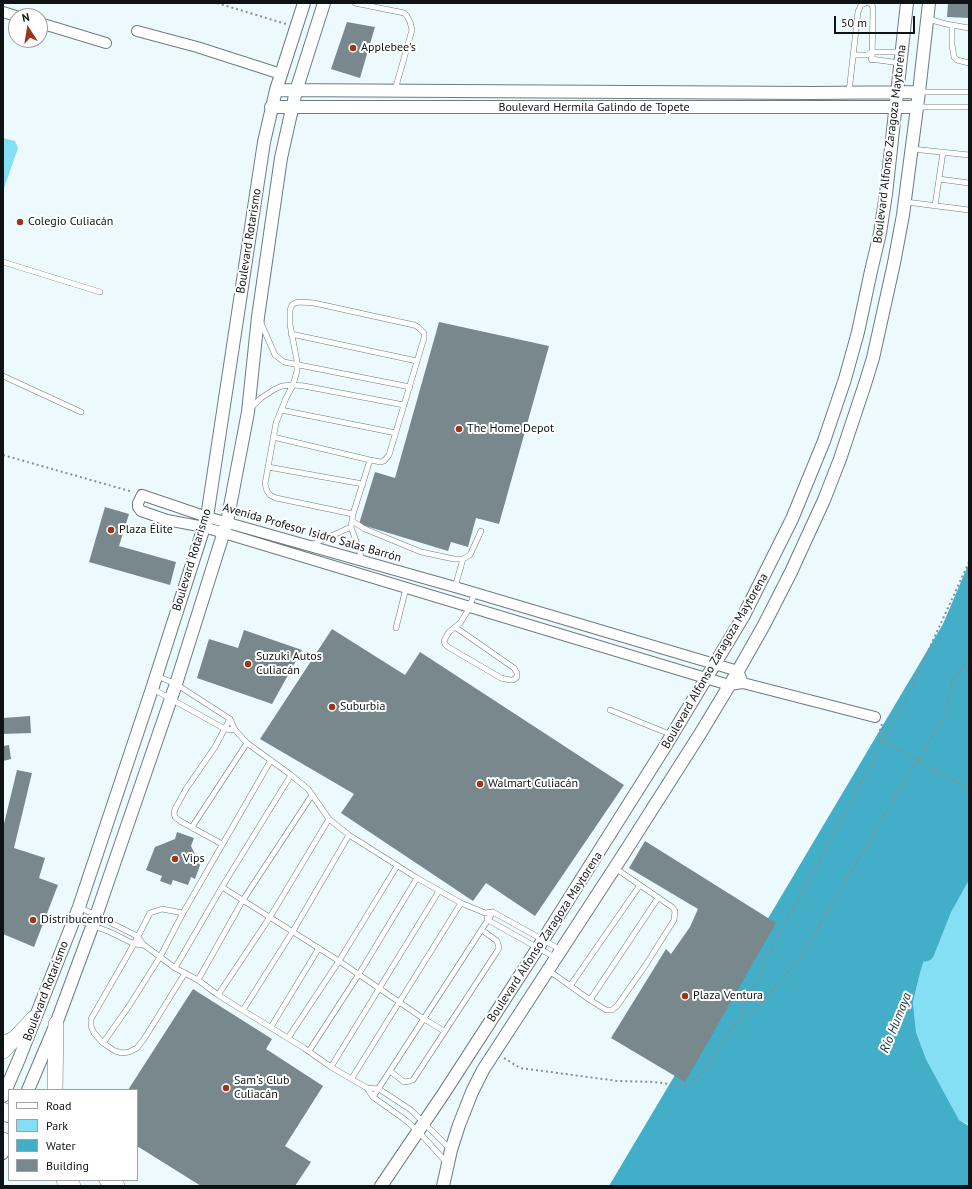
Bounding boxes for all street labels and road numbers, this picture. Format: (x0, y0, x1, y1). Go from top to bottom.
street label: Boulevard Alfonso Zaragoza Maytorena (871, 44, 909, 244)
street label: Boulevard Hermila Galindo de Topete (498, 101, 690, 115)
street label: Boulevard Rotarismo (234, 187, 264, 295)
street label: Avenida Profesor Isidro Salas Barrón (221, 501, 403, 565)
street label: Boulevard Rotarismo (170, 507, 214, 613)
street label: Boulevard Alfonso Zaragoza Maytorena (659, 571, 771, 751)
street label: Boulevard Alfonso Zaragoza Maytorena (484, 849, 606, 1025)
street label: Boulevard Rotarismo (20, 939, 72, 1043)

